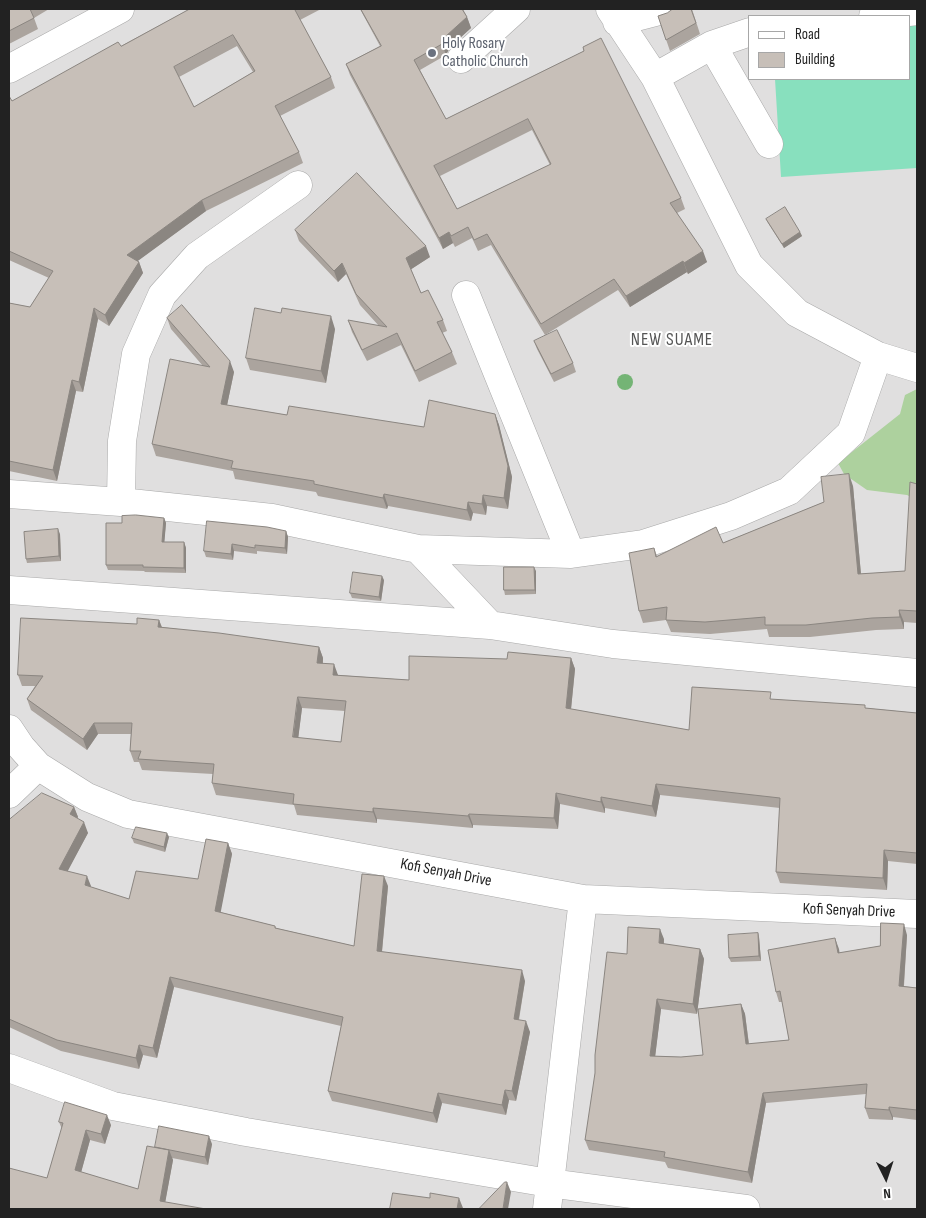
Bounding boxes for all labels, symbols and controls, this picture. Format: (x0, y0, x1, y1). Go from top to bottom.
legend (748, 15, 911, 80)
text: Road (795, 25, 820, 44)
place label: Holy Rosary Catholic Church (442, 34, 528, 72)
marker: Holy Rosary Catholic Church (426, 47, 438, 59)
text: Building (795, 50, 835, 69)
district label: NEW SUAME (630, 329, 714, 351)
street label: Kofi Senyah Drive (399, 855, 493, 891)
street label: Kofi Senyah Drive (802, 900, 896, 922)
north arrow (861, 1153, 911, 1203)
text: N (883, 1185, 891, 1202)

